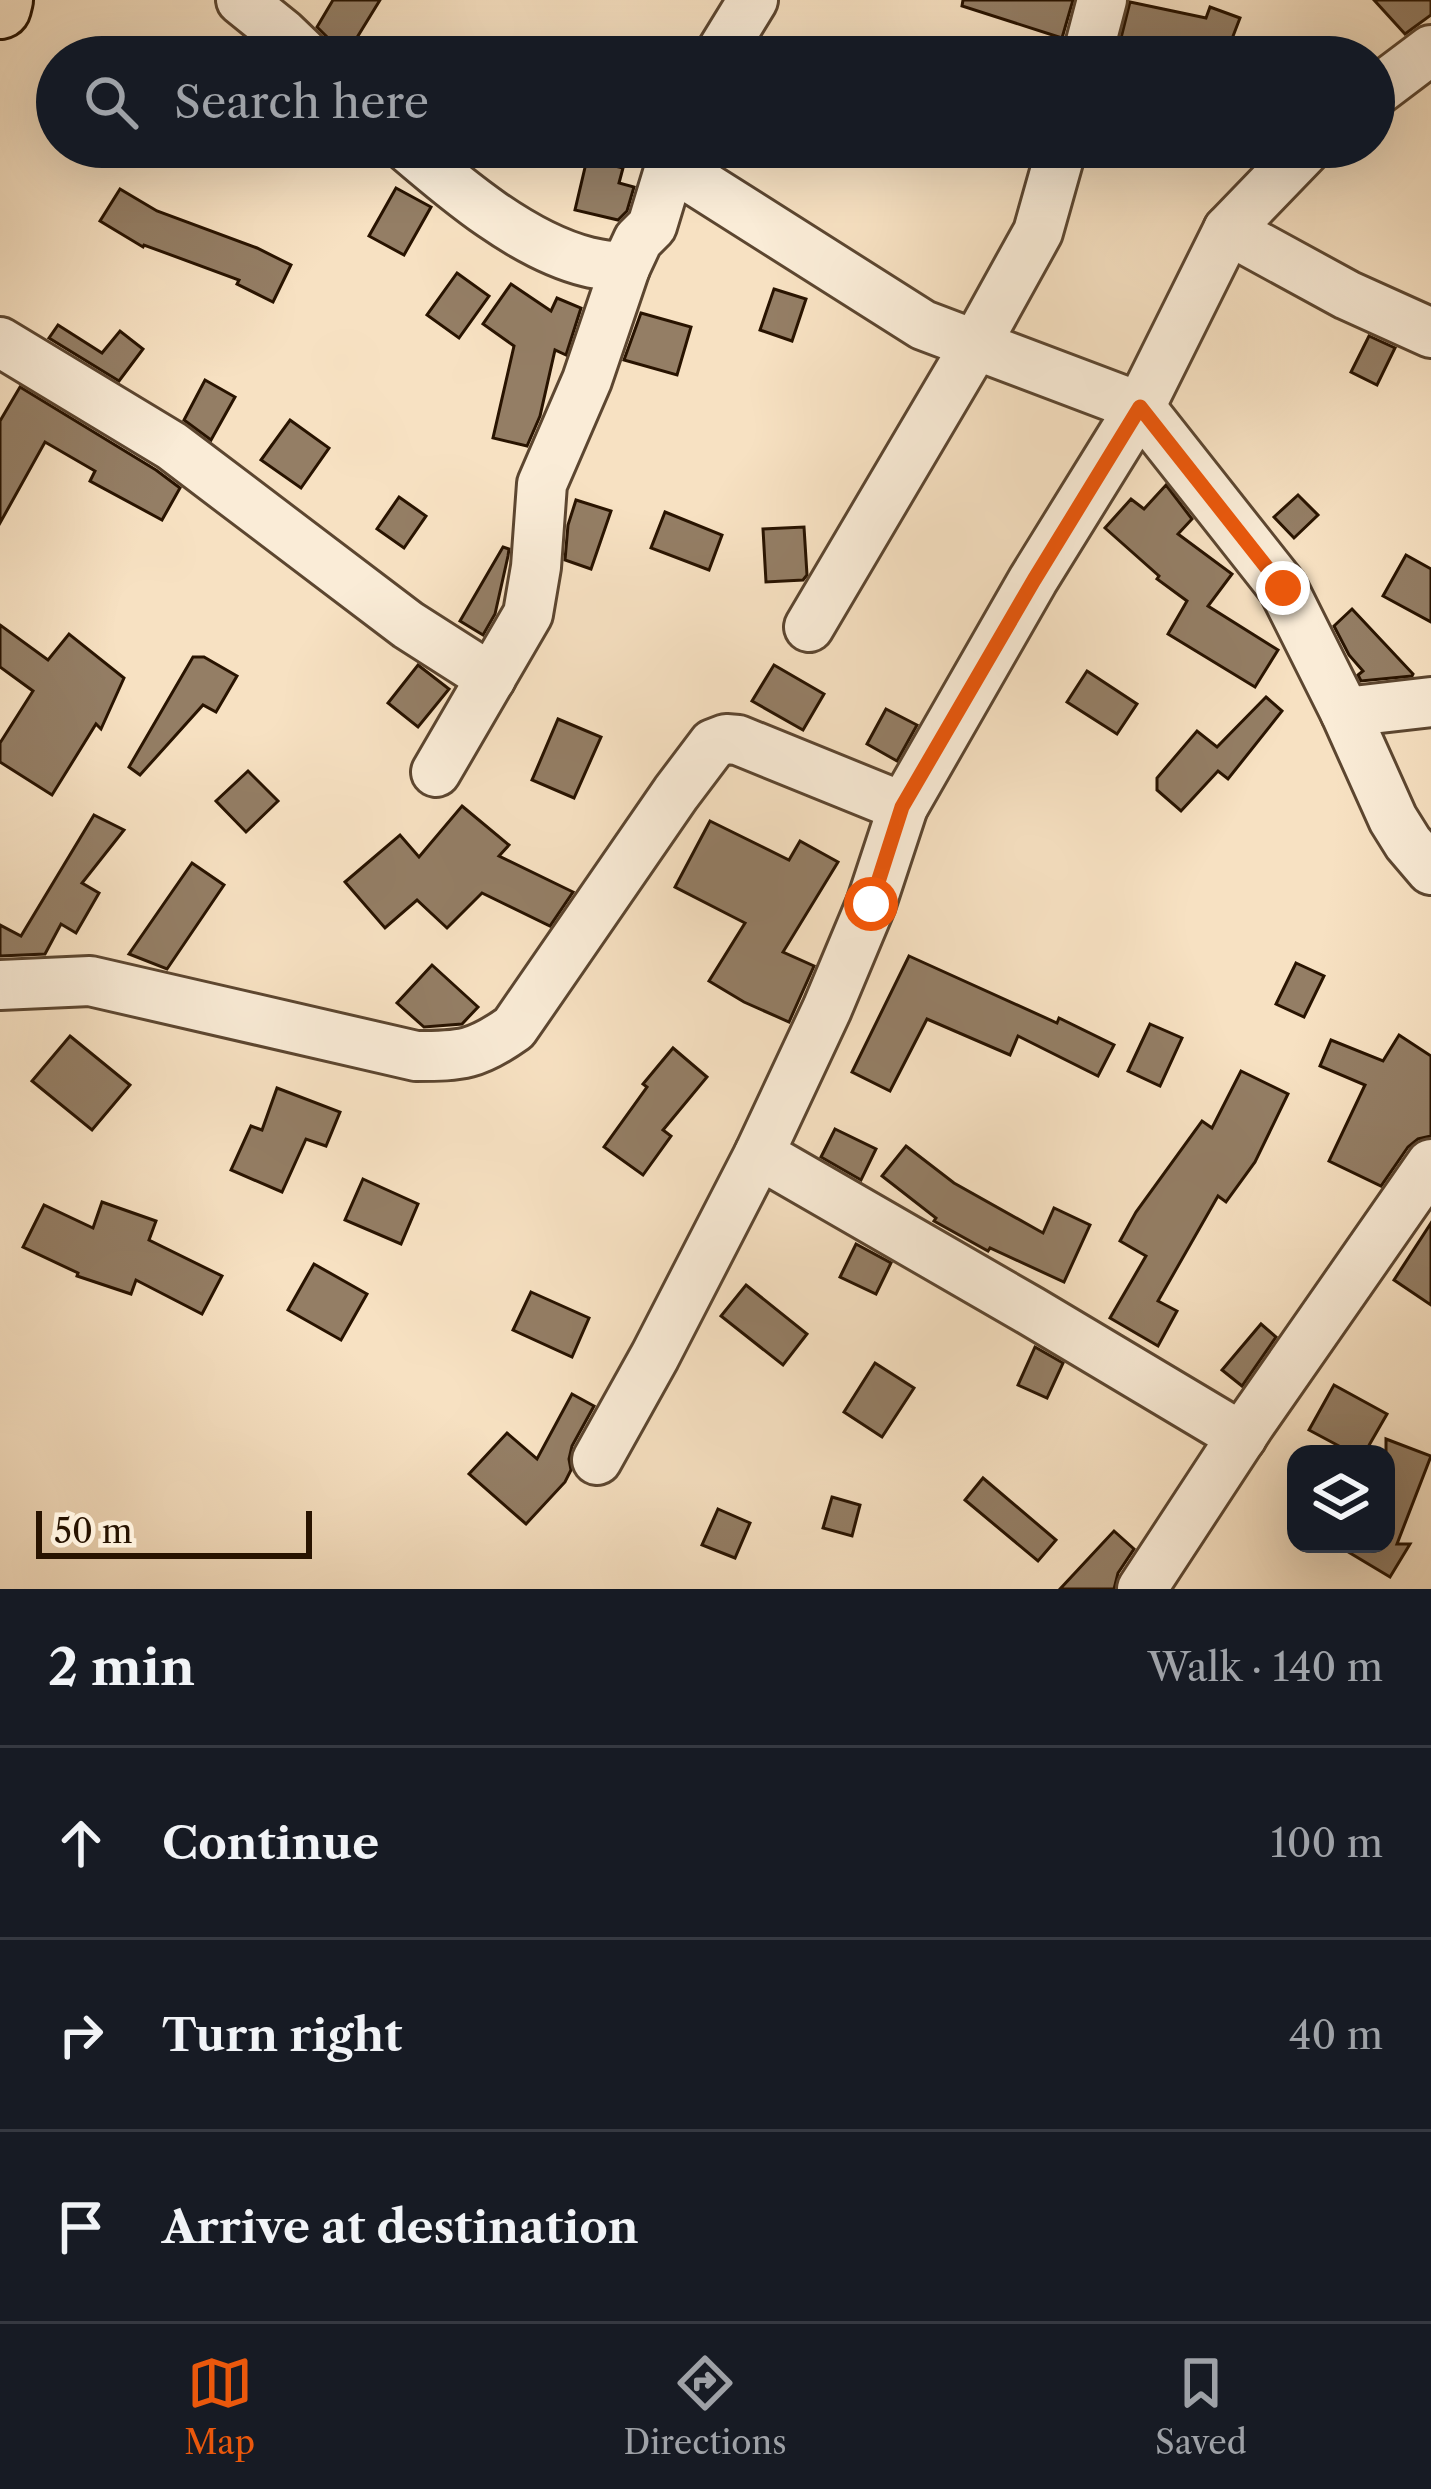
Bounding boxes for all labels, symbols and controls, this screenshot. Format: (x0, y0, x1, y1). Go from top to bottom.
search box (36, 36, 1395, 168)
icon: search (78, 69, 144, 135)
text: Search here (174, 74, 429, 130)
route end (1256, 561, 1310, 615)
route start (844, 877, 898, 931)
map controls (1287, 1445, 1395, 1553)
button: layers (1287, 1445, 1395, 1553)
scale bar (36, 1505, 312, 1558)
text: 50 m (54, 1511, 132, 1552)
text: 2 min (48, 1636, 195, 1698)
text: Walk · 140 m (1148, 1643, 1383, 1691)
icon: ahead (48, 1810, 114, 1876)
text: Continue (162, 1815, 379, 1871)
text: 100 m (1270, 1819, 1383, 1867)
icon: right (48, 2002, 114, 2068)
text: Turn right (162, 2007, 402, 2063)
text: 40 m (1289, 2011, 1383, 2059)
icon: arrive (48, 2194, 114, 2260)
text: Arrive at destination (162, 2199, 639, 2255)
tab: Map (184, 2350, 255, 2463)
tab: Directions (624, 2350, 787, 2463)
tab: Saved (1155, 2350, 1247, 2463)

